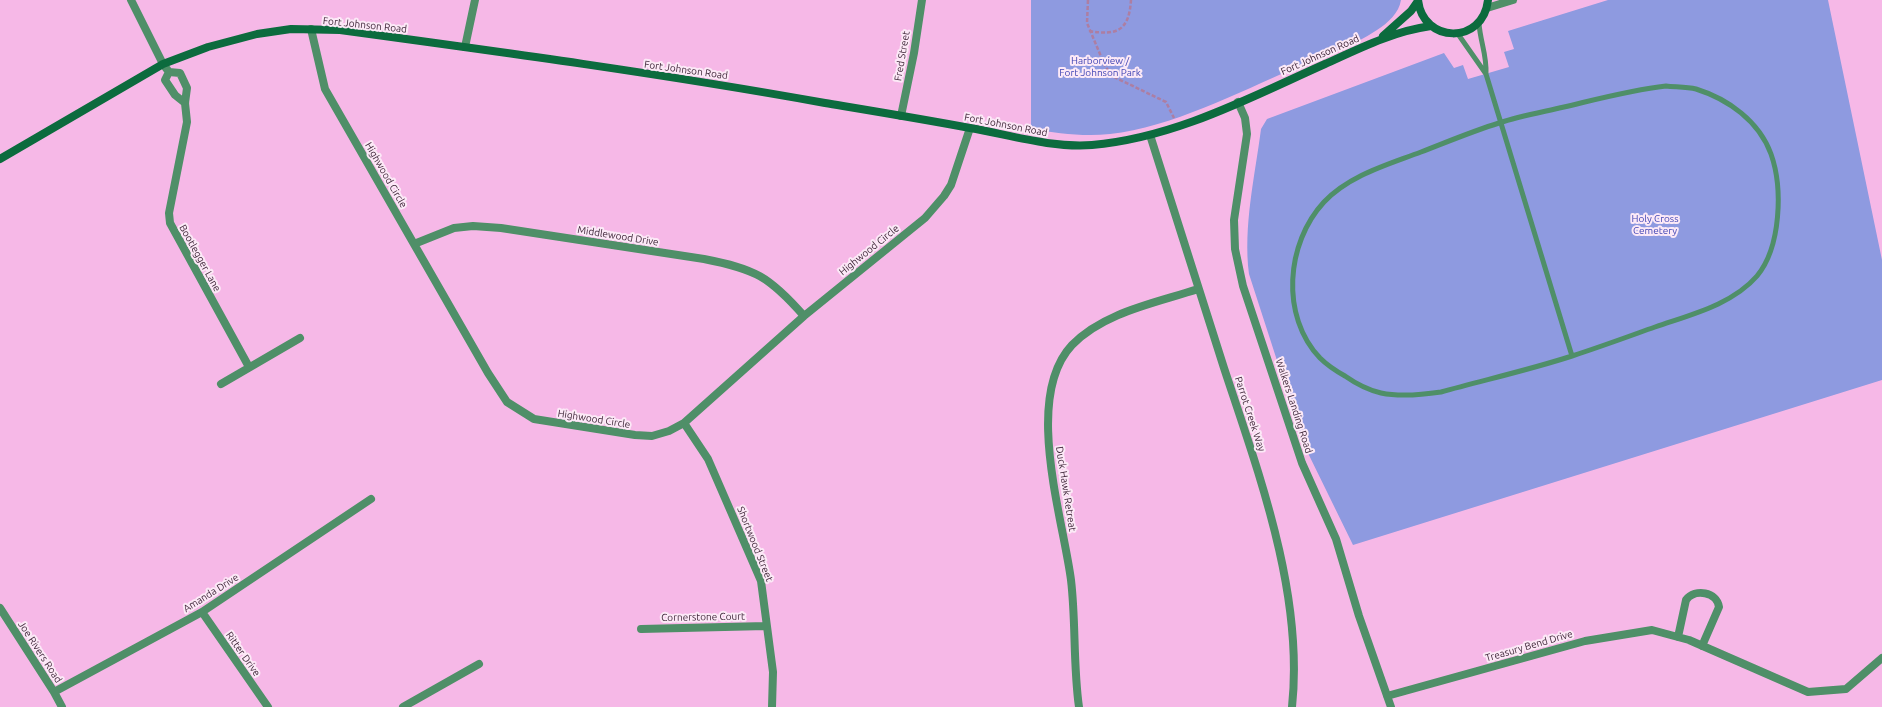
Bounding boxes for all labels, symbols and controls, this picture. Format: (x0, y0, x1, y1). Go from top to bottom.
street label: Fort Johnson Road (322, 15, 408, 35)
street label: Fred Street (892, 30, 912, 82)
street label: Fort Johnson Road (1279, 32, 1361, 78)
park label: Harborview / Fort Johnson Park (1059, 55, 1141, 78)
street label: Fort Johnson Road (643, 58, 729, 82)
street label: Fort Johnson Road (963, 111, 1049, 139)
street label: Highwood Circle (362, 140, 410, 210)
park label: Holy Cross Cemetery (1632, 213, 1678, 236)
street label: Bootlegger Lane (177, 222, 223, 294)
street label: Highwood Circle (837, 222, 901, 278)
street label: Middlewood Drive (576, 224, 660, 248)
street label: Walkers Landing Road (1273, 357, 1315, 455)
street label: Parrot Creek Way (1232, 375, 1268, 453)
street label: Highwood Circle (557, 407, 631, 431)
street label: Duck Hawk Retreat (1053, 446, 1079, 532)
street label: Shortwood Street (734, 505, 776, 583)
street label: Amanda Drive (181, 571, 241, 615)
street label: Cornerstone Court (661, 610, 745, 624)
street label: Joe Rivers Road (16, 619, 64, 685)
street label: Treasury Bend Drive (1484, 628, 1574, 664)
street label: Ritter Drive (223, 629, 263, 679)

